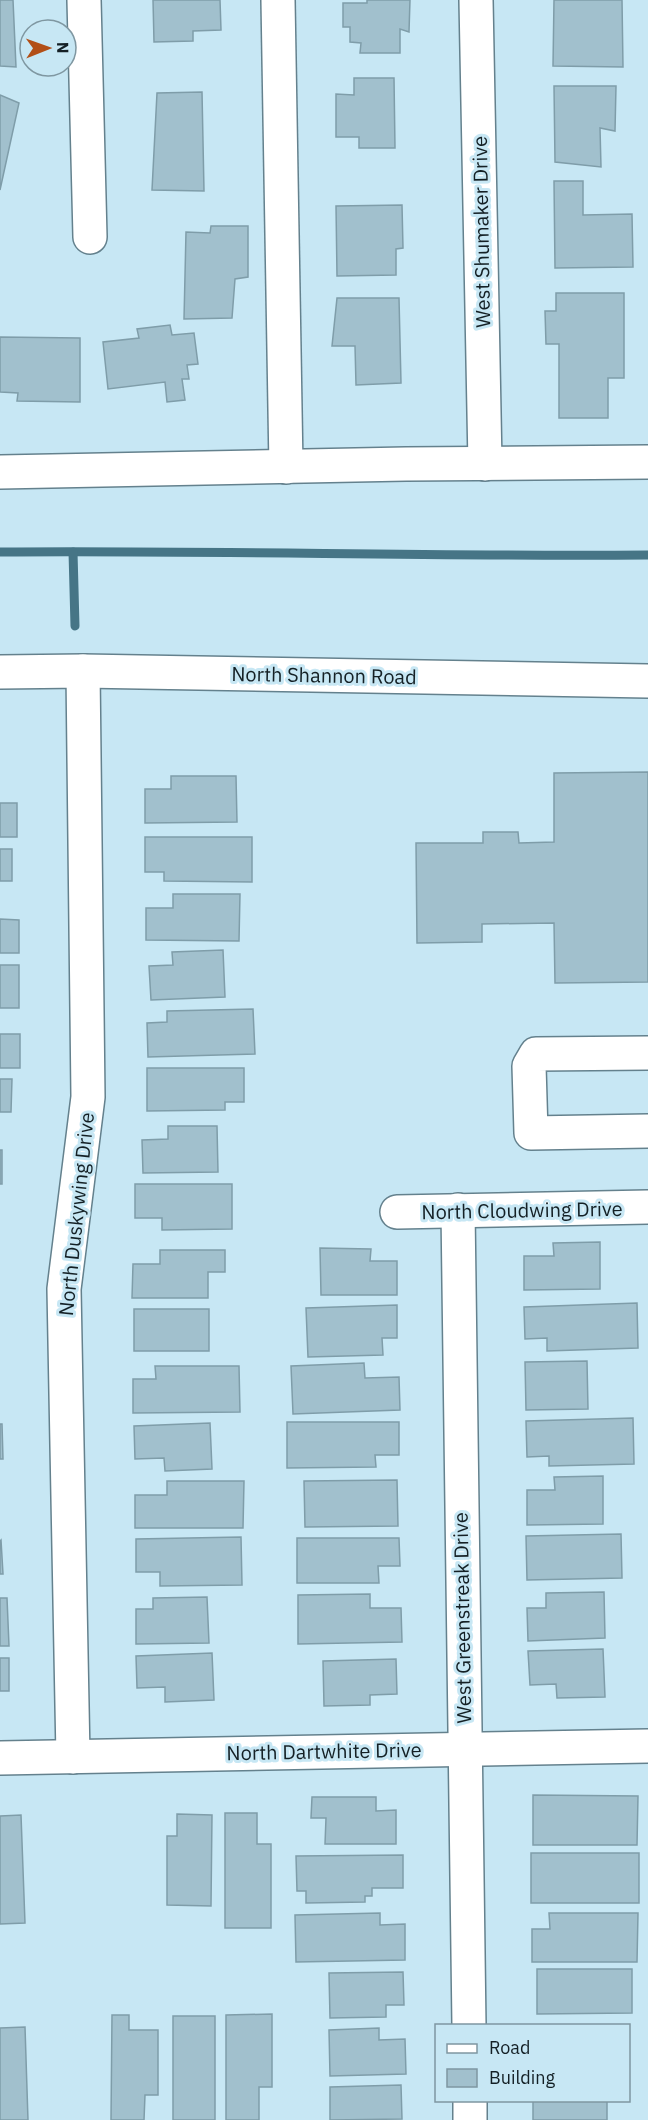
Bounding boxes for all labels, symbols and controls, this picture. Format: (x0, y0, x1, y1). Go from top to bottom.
north arrow (18, 18, 78, 78)
text: N (53, 42, 73, 54)
street label: West Shumaker Drive (466, 136, 496, 328)
street label: North Shannon Road (231, 660, 417, 690)
street label: North Duskywing Drive (52, 1111, 100, 1317)
street label: North Cloudwing Drive (421, 1195, 623, 1225)
street label: West Greenstreak Drive (447, 1512, 477, 1724)
street label: North Dartwhite Drive (226, 1736, 422, 1766)
legend (435, 2024, 630, 2102)
text: Road (489, 2036, 530, 2059)
text: Building (489, 2066, 556, 2089)

